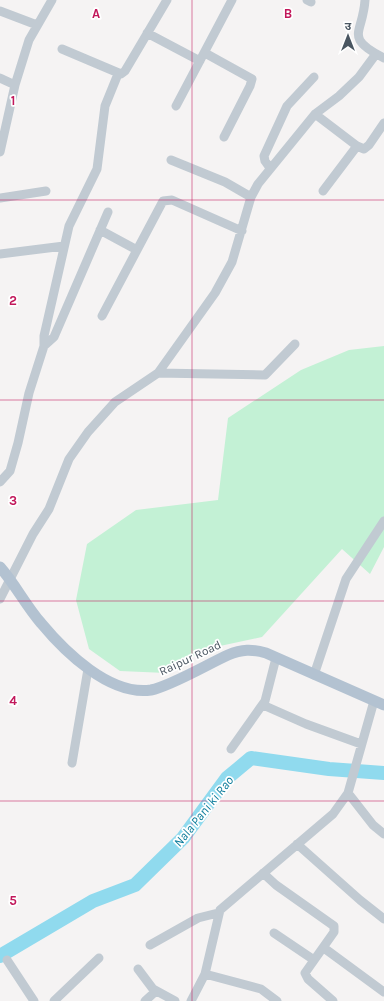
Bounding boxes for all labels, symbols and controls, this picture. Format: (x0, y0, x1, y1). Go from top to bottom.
text: A (92, 6, 100, 21)
text: B (284, 6, 292, 21)
north arrow (328, 16, 368, 56)
text: उ (345, 20, 352, 33)
text: 1 (11, 93, 15, 108)
text: 2 (9, 293, 17, 308)
text: 3 (9, 493, 17, 508)
street label: Raipur Road (157, 638, 223, 678)
text: 4 (9, 693, 17, 708)
water label: Nala Pani ki Rao (170, 772, 237, 850)
text: 5 (9, 893, 17, 908)

